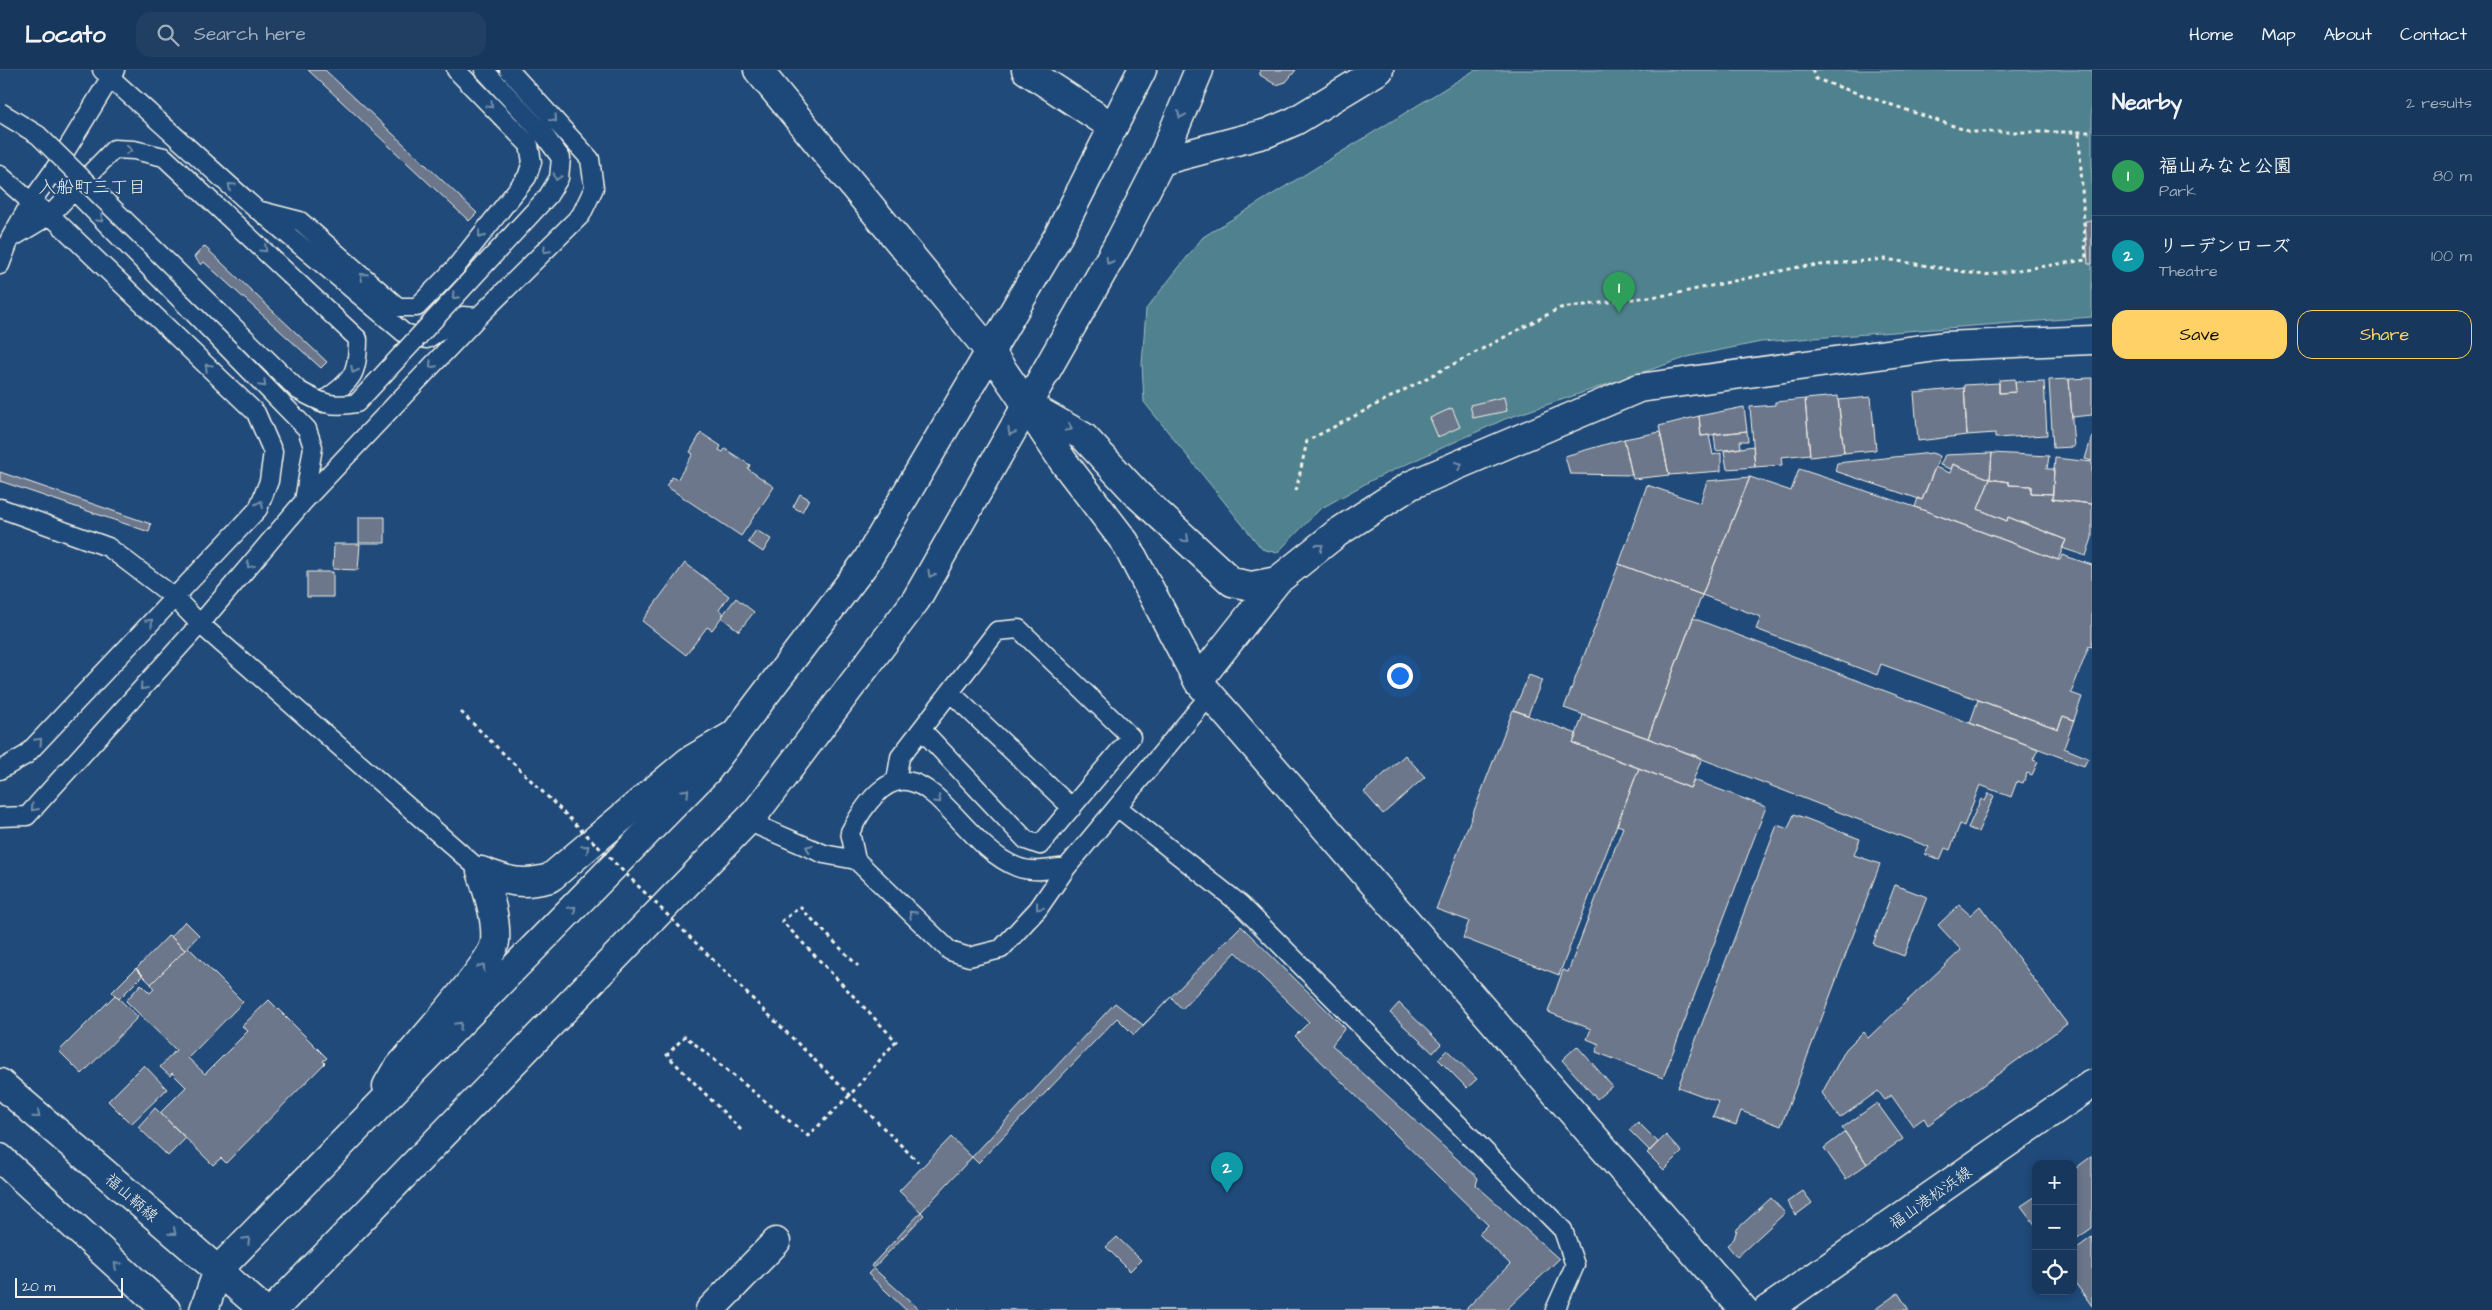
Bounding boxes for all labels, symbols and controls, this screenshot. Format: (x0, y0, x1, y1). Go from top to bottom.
search box (136, 12, 486, 57)
text: Locato (25, 18, 106, 52)
icon: search (154, 21, 182, 49)
text: Search here (194, 21, 306, 48)
text: Home (2189, 22, 2234, 47)
text: Map (2262, 22, 2296, 47)
text: About (2324, 22, 2372, 47)
text: Contact (2400, 22, 2467, 47)
text: Nearby (2112, 88, 2182, 117)
text: 2 results (2406, 92, 2472, 114)
one-way arrow (484, 99, 493, 108)
one-way arrow (1176, 110, 1187, 119)
one-way arrow (548, 113, 557, 122)
one-way arrow (126, 145, 134, 155)
text: 福山みなと公園 (2159, 153, 2292, 180)
text: 1 (2127, 165, 2129, 187)
text: 80 m (2433, 165, 2472, 187)
one-way arrow (552, 172, 562, 181)
district label: 入船町三丁目 (38, 175, 146, 200)
text: Park (2159, 180, 2196, 202)
one-way arrow (228, 183, 237, 192)
one-way arrow (94, 213, 103, 222)
one-way arrow (479, 229, 487, 238)
text: リーデンローズ (2159, 233, 2290, 260)
one-way arrow (258, 243, 267, 252)
one-way arrow (543, 244, 552, 253)
text: 2 (2123, 245, 2133, 267)
text: 100 m (2431, 245, 2472, 267)
one-way arrow (1105, 255, 1115, 264)
text: Theatre (2159, 260, 2218, 282)
pin: 1 (1603, 272, 1635, 313)
one-way arrow (359, 273, 368, 282)
one-way arrow (452, 291, 461, 300)
button: Save (2112, 310, 2287, 359)
button: Share (2297, 310, 2472, 359)
one-way arrow (429, 360, 438, 369)
one-way arrow (205, 364, 214, 373)
one-way arrow (350, 365, 360, 374)
one-way arrow (257, 378, 266, 387)
one-way arrow (1063, 422, 1072, 432)
one-way arrow (1007, 427, 1017, 436)
one-way arrow (1454, 461, 1463, 471)
one-way arrow (253, 500, 263, 509)
one-way arrow (1181, 533, 1190, 542)
one-way arrow (1314, 544, 1323, 553)
one-way arrow (247, 559, 255, 568)
one-way arrow (927, 568, 937, 577)
one-way arrow (144, 619, 153, 628)
your location (1387, 663, 1413, 689)
one-way arrow (139, 682, 148, 691)
one-way arrow (33, 738, 42, 747)
one-way arrow (681, 789, 690, 798)
one-way arrow (932, 794, 941, 803)
one-way arrow (31, 802, 40, 811)
one-way arrow (805, 843, 814, 854)
one-way arrow (580, 845, 589, 854)
one-way arrow (1036, 901, 1044, 910)
one-way arrow (567, 905, 576, 914)
one-way arrow (909, 911, 918, 920)
one-way arrow (476, 963, 485, 973)
one-way arrow (453, 1021, 462, 1030)
one-way arrow (31, 1109, 40, 1117)
pin: 2 (1211, 1152, 1243, 1193)
map controls (2032, 1160, 2077, 1295)
button: + (2032, 1160, 2077, 1205)
street label: 福山港松浜線 (1885, 1161, 1976, 1234)
street label: 福山鞆線 (100, 1168, 163, 1227)
button: − (2032, 1205, 2077, 1250)
one-way arrow (168, 1226, 177, 1235)
one-way arrow (241, 1237, 250, 1246)
button: locate (2032, 1250, 2077, 1295)
one-way arrow (113, 1262, 122, 1271)
scale bar (15, 1275, 122, 1298)
text: 20 m (22, 1277, 55, 1297)

